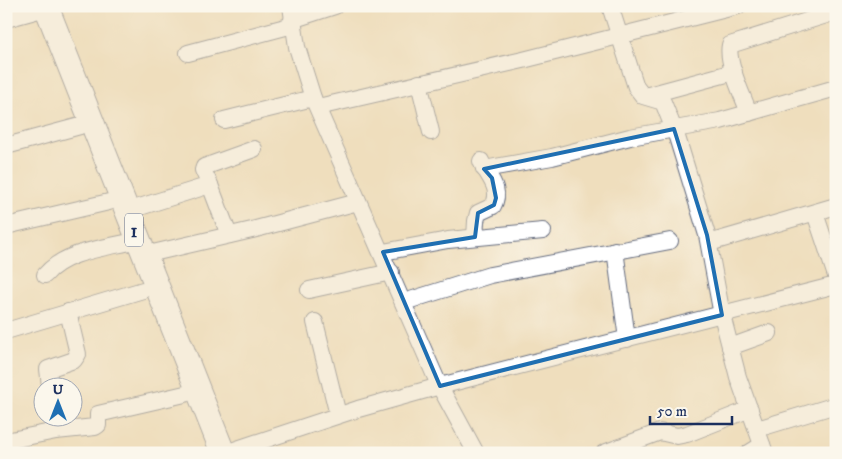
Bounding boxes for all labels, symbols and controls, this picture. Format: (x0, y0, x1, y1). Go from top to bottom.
road number: 1 (125, 214, 143, 246)
north arrow (32, 376, 82, 426)
text: U (53, 381, 64, 399)
scale bar (650, 394, 732, 426)
text: 50 m (657, 402, 687, 421)

